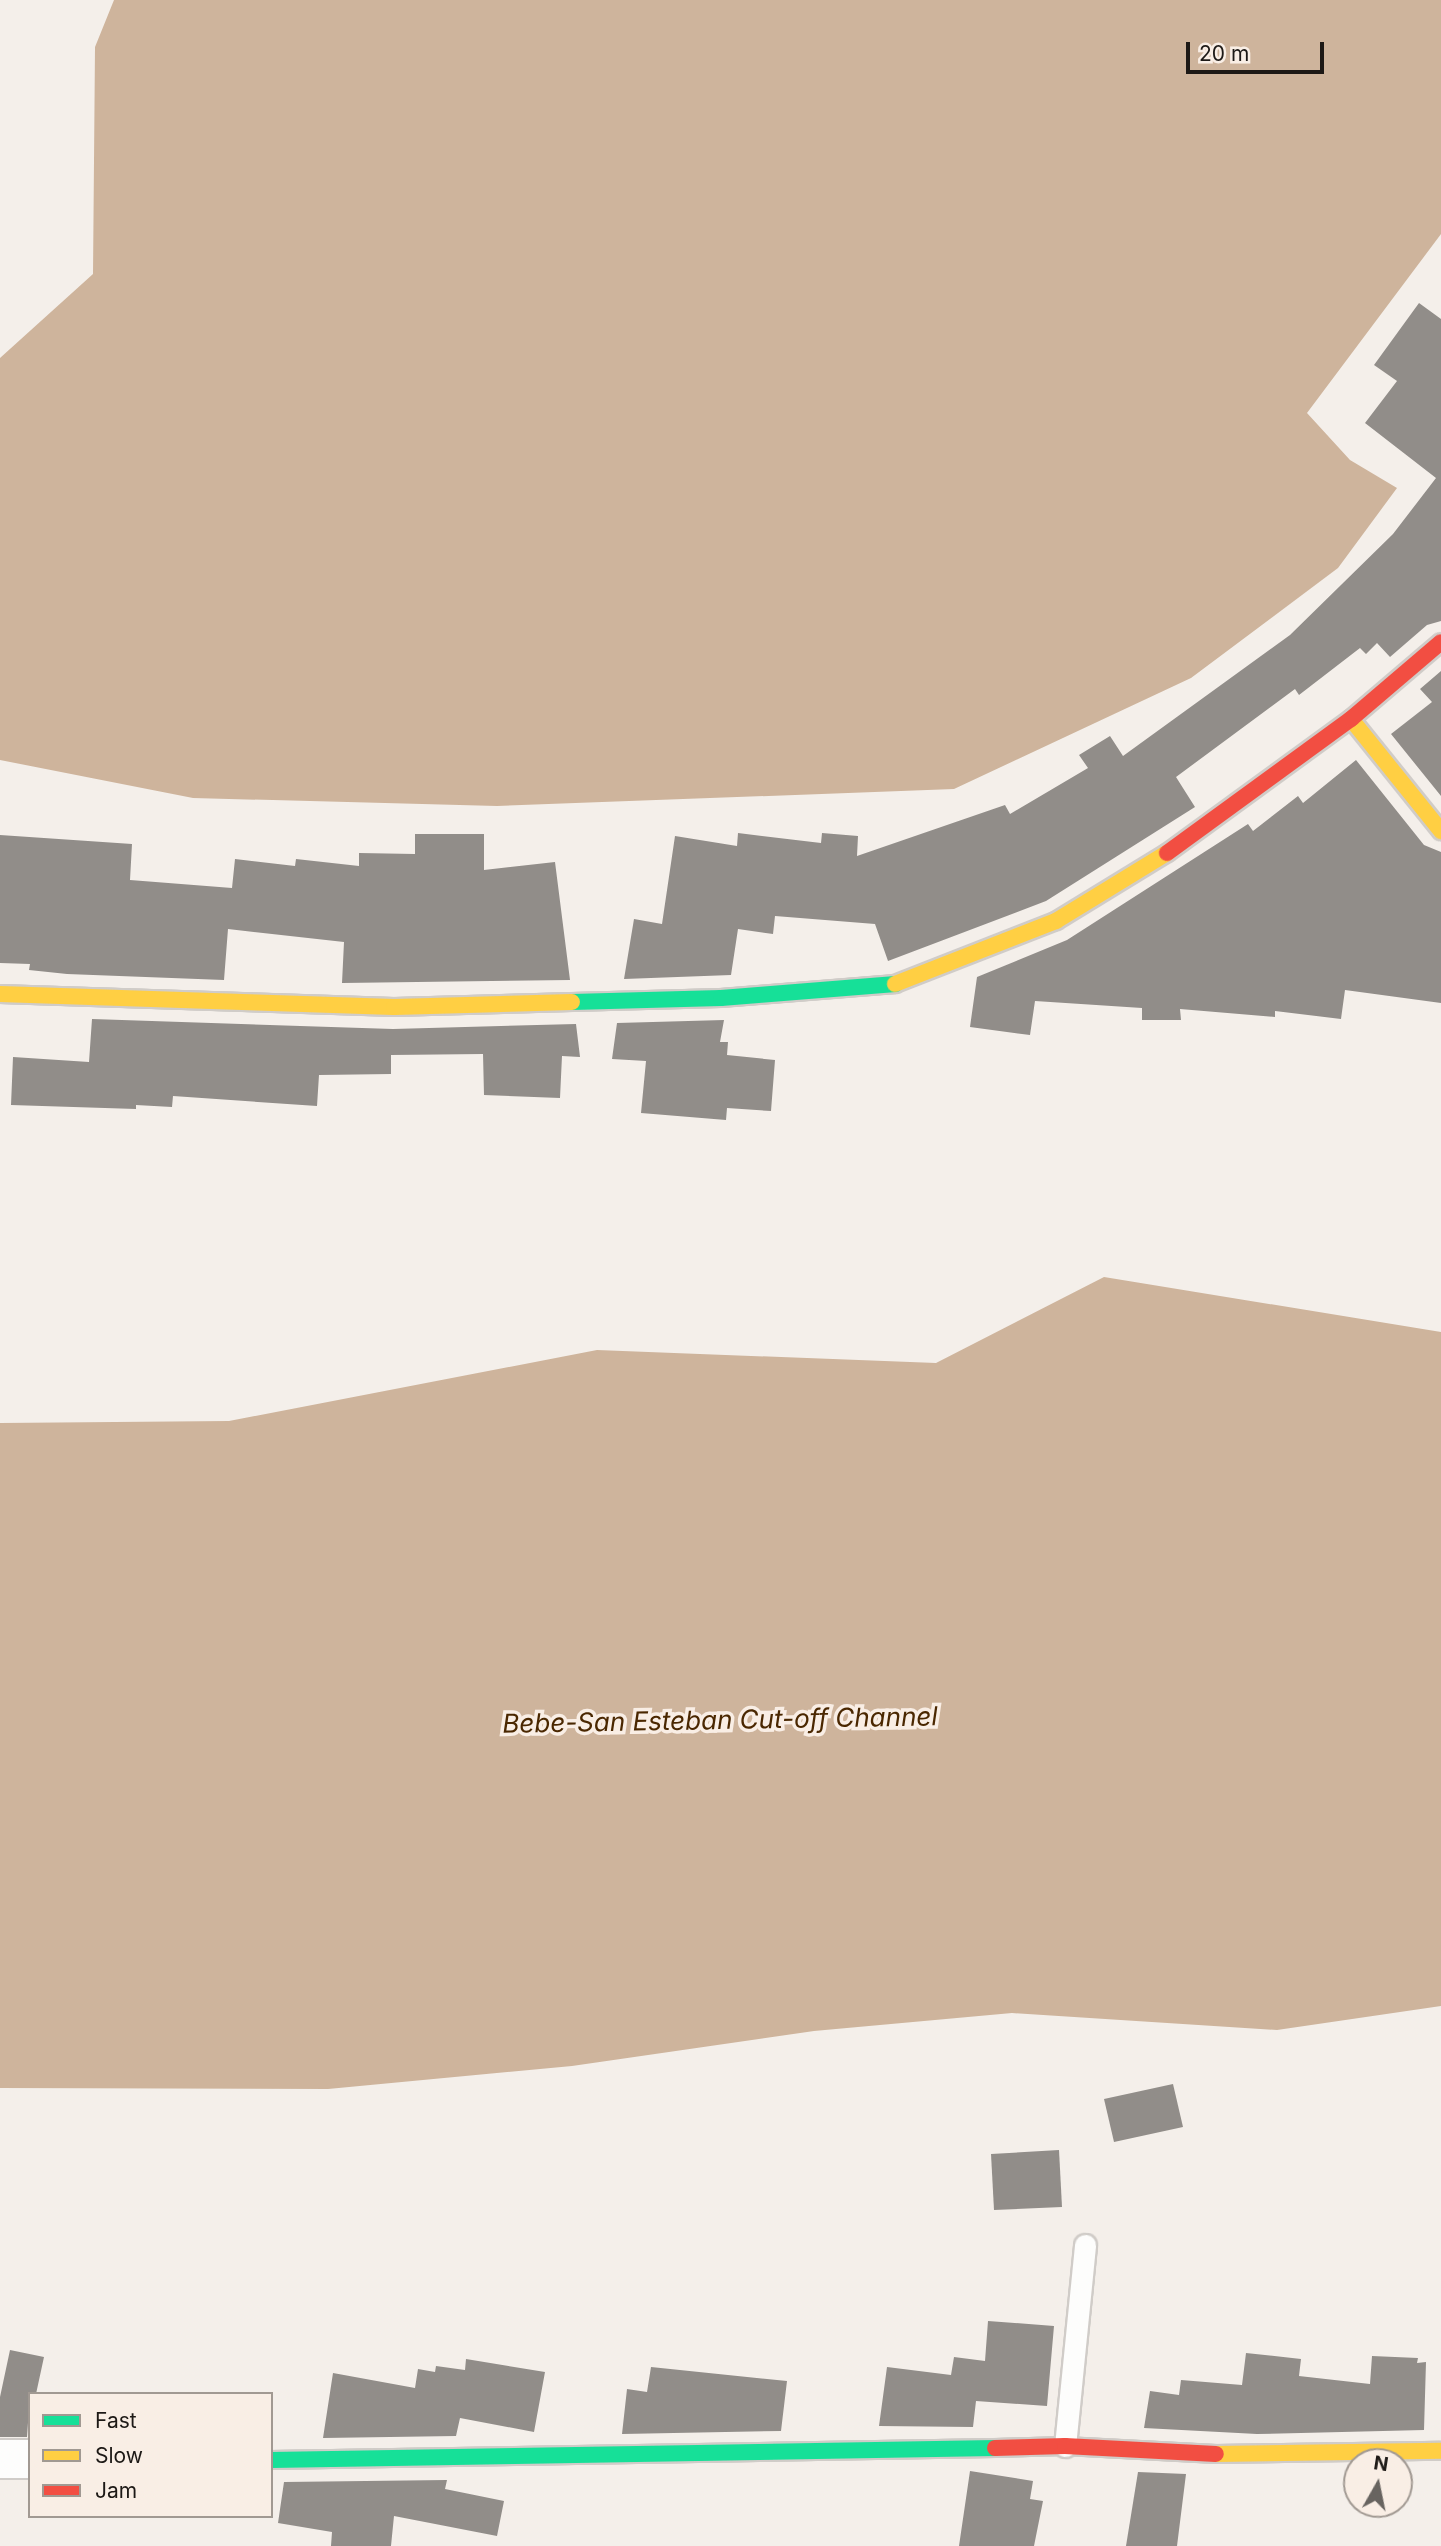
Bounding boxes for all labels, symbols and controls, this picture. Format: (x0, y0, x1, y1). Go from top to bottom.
scale bar (1189, 28, 1327, 72)
text: 20 m (1199, 41, 1249, 66)
water label: Bebe-San Esteban Cut-off Channel (502, 1701, 938, 1739)
legend (28, 2392, 273, 2518)
text: Fast (95, 2408, 137, 2433)
text: Slow (95, 2443, 143, 2468)
north arrow (1343, 2448, 1413, 2518)
text: N (1372, 2451, 1390, 2476)
text: Jam (95, 2478, 137, 2503)

